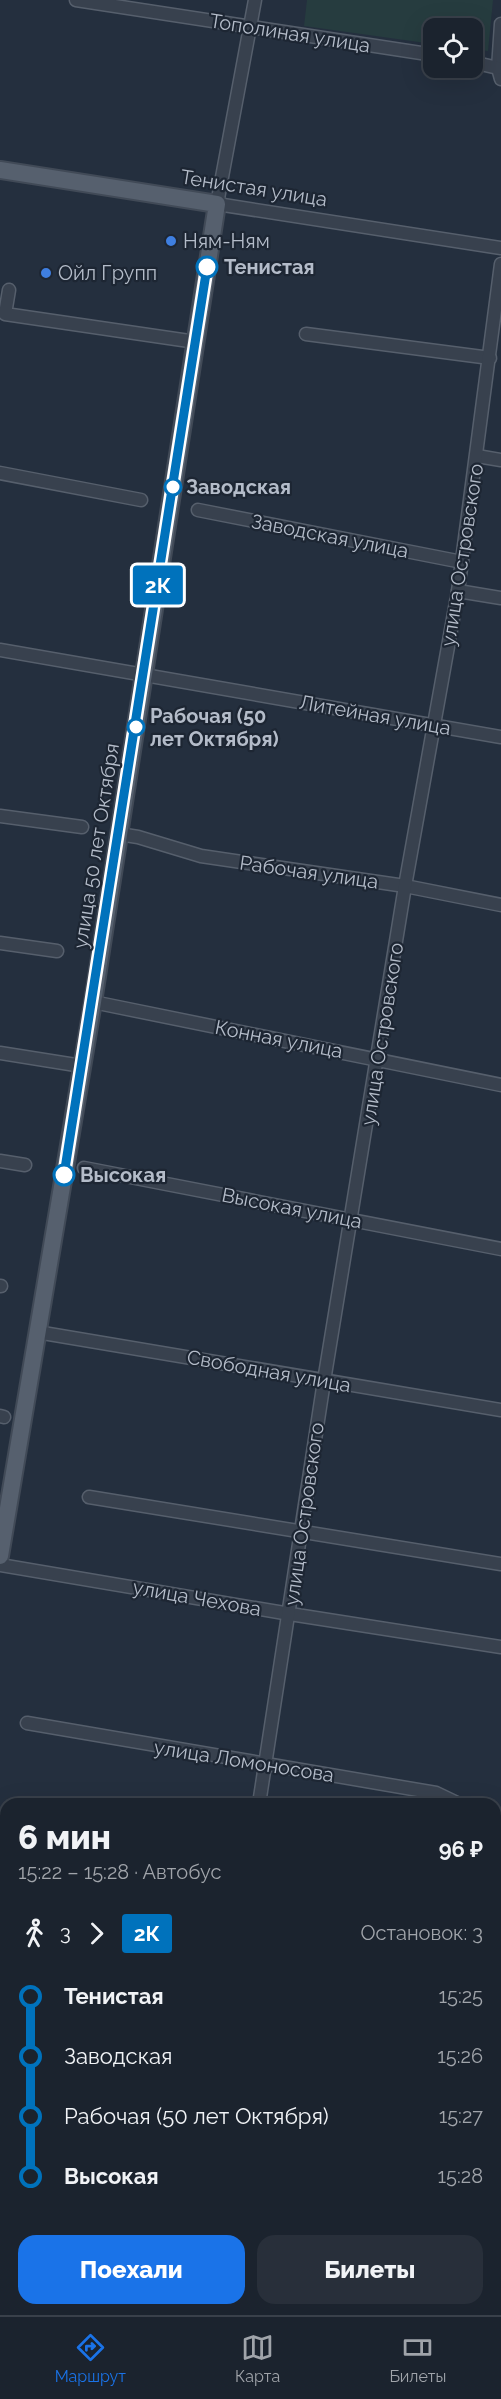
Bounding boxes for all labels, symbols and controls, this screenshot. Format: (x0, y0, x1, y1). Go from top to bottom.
street label: Тополиная улица (208, 8, 372, 58)
map controls (423, 18, 483, 78)
button: locate (423, 18, 483, 78)
street label: Тенистая улица (179, 165, 329, 211)
place label: Ням-Ням (183, 229, 270, 253)
marker: Ням-Ням (164, 234, 178, 248)
place label: Тенистая (224, 255, 315, 279)
marker: Тенистая (196, 256, 218, 278)
place label: Ойл Групп (58, 261, 157, 285)
marker: Ойл Групп (39, 266, 53, 280)
street label: улица Островского (436, 462, 488, 648)
place label: Заводская (186, 475, 291, 499)
marker: Заводская (164, 478, 182, 496)
street label: Заводская улица (249, 509, 411, 563)
line badge: 2К (131, 566, 185, 604)
text: 2К (145, 573, 171, 598)
street label: Литейная улица (297, 690, 453, 740)
place label: Рабочая (50 лет Октября) (150, 704, 279, 751)
marker: Рабочая (50 лет Октября) (127, 718, 145, 736)
street label: улица 50 лет Октября (68, 742, 124, 950)
street label: Рабочая улица (238, 850, 380, 894)
street label: улица Островского (356, 941, 408, 1127)
street label: Конная улица (213, 1015, 345, 1063)
place label: Высокая (80, 1163, 166, 1187)
marker: Высокая (53, 1164, 75, 1186)
street label: Высокая улица (220, 1183, 364, 1233)
street label: Свободная улица (185, 1345, 353, 1397)
street label: улица Островского (279, 1421, 329, 1607)
street label: улица Чехова (131, 1575, 263, 1621)
street label: улица Ломоносова (152, 1735, 336, 1787)
text: 6 мин (18, 1818, 111, 1857)
text: 96 ₽ (439, 1836, 483, 1862)
text: 15:22 – 15:28 · Автобус (18, 1860, 221, 1884)
icon: walk (18, 1917, 51, 1950)
icon: forward (80, 1917, 113, 1950)
text: 3 (60, 1921, 71, 1945)
text: 2К (134, 1921, 160, 1946)
text: Остановок: 3 (361, 1921, 483, 1945)
text: Тенистая (64, 1983, 164, 2009)
text: 15:25 (438, 1984, 483, 2008)
text: Заводская (64, 2043, 172, 2069)
text: 15:26 (437, 2044, 483, 2068)
text: Рабочая (50 лет Октября) (64, 2103, 329, 2129)
text: 15:27 (439, 2104, 483, 2128)
text: Высокая (64, 2163, 159, 2189)
text: 15:28 (438, 2164, 483, 2188)
button: Поехали (18, 2235, 245, 2304)
button: Билеты (257, 2235, 483, 2304)
tab: Маршрут (55, 2331, 126, 2386)
tab: Карта (235, 2331, 280, 2386)
tab: Билеты (389, 2331, 446, 2386)

